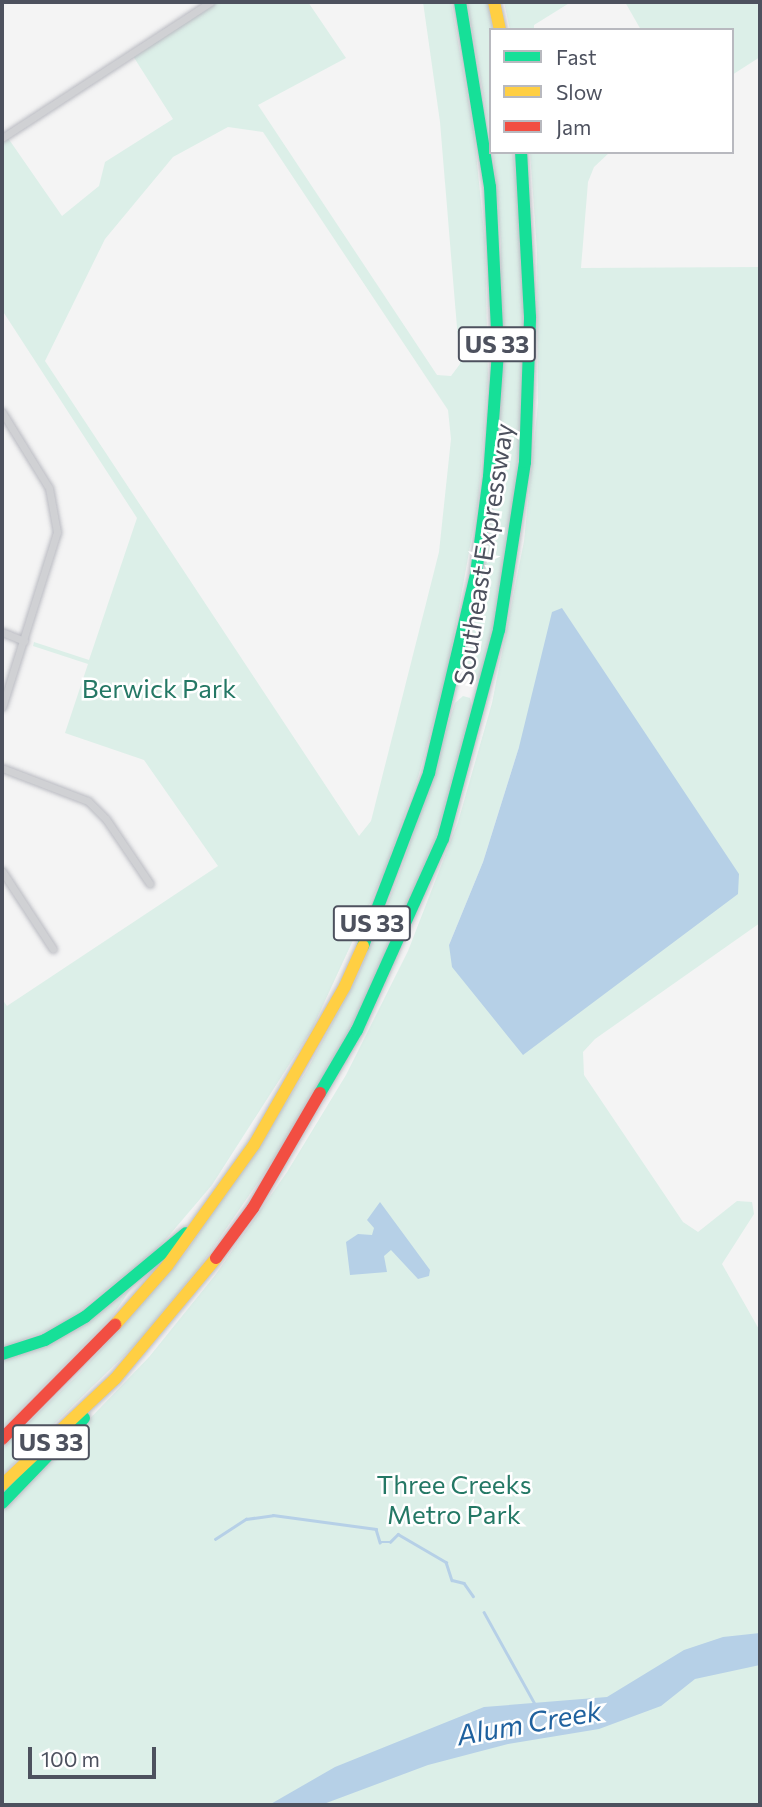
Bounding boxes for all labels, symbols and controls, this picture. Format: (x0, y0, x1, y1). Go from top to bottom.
legend (489, 28, 734, 154)
text: Fast (556, 44, 597, 69)
text: Slow (556, 79, 603, 104)
text: Jam (556, 114, 591, 139)
road number: US 33 (457, 324, 537, 365)
street label: Southeast Expressway (447, 421, 519, 687)
park label: Berwick Park (82, 672, 236, 704)
road number: US 33 (332, 903, 412, 944)
road number: US 33 (11, 1422, 91, 1462)
park label: Three Creeks Metro Park (376, 1468, 532, 1530)
water label: Alum Creek (454, 1693, 604, 1751)
scale bar (32, 1734, 159, 1778)
text: 100 m (41, 1746, 100, 1771)

